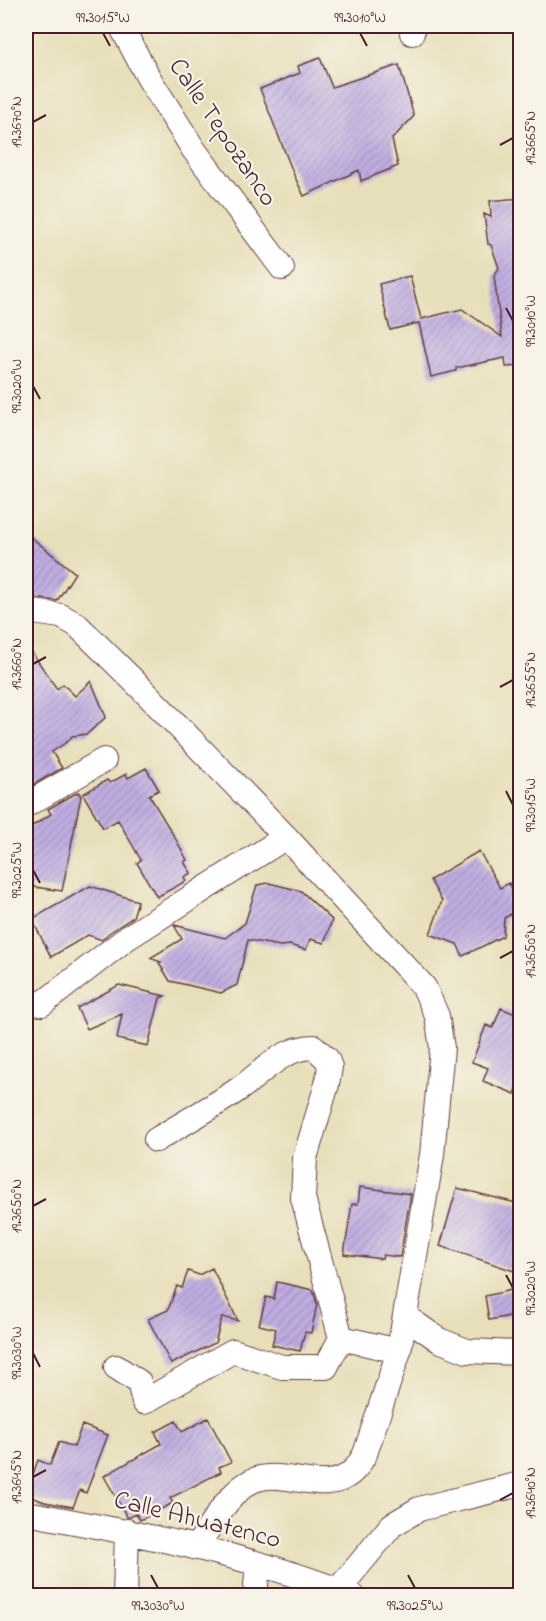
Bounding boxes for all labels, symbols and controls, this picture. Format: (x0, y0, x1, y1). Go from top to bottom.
text: 99.3015°W (76, 7, 130, 29)
text: 99.3010°W (334, 7, 386, 29)
street label: Calle Tepozanco (158, 51, 286, 215)
text: 19.3670°N (6, 96, 28, 148)
text: 19.3665°N (520, 111, 542, 165)
text: 99.3010°W (520, 295, 542, 347)
text: 99.3020°W (6, 359, 28, 413)
text: 19.3660°N (6, 638, 28, 690)
text: 19.3655°N (520, 652, 542, 708)
text: 99.3015°W (520, 778, 542, 832)
text: 99.3025°W (6, 842, 28, 898)
text: 19.3650°N (520, 924, 542, 978)
text: 19.3650°N (6, 1179, 28, 1233)
text: 99.3020°W (520, 1261, 542, 1315)
text: 99.3030°W (6, 1326, 28, 1380)
text: 19.3645°N (6, 1450, 28, 1504)
text: 19.3640°N (520, 1467, 542, 1519)
street label: Calle Ahuatenco (110, 1482, 284, 1560)
text: 99.3030°W (131, 1595, 185, 1617)
text: 99.3025°W (387, 1595, 443, 1617)

